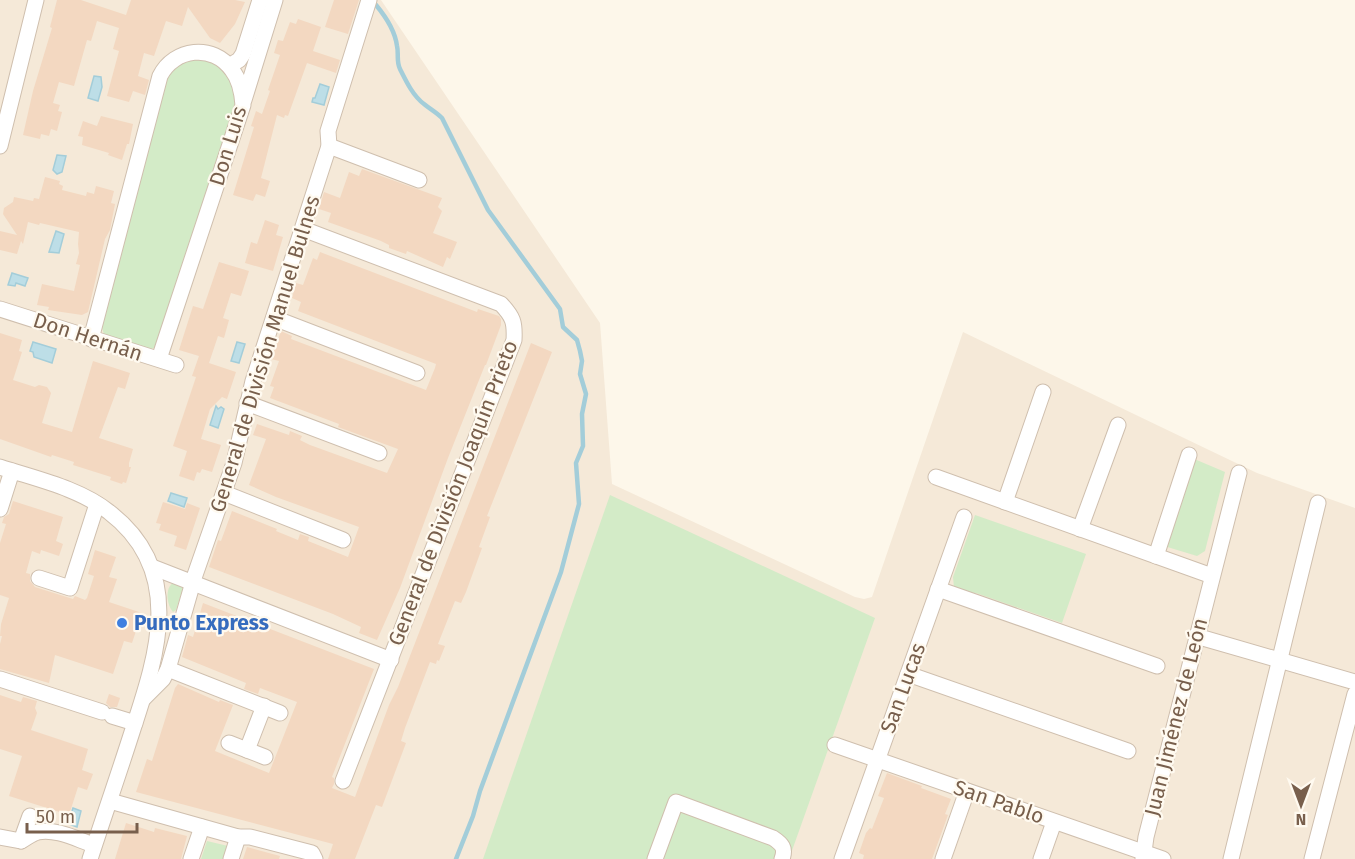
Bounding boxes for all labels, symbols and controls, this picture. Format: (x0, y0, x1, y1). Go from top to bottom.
street label: Don Luis (204, 103, 252, 189)
street label: General de División Manuel Bulnes (204, 192, 326, 516)
street label: Don Hernán (30, 307, 146, 367)
street label: General de División Joaquín Prieto (383, 337, 523, 649)
place label: Punto Express (134, 610, 269, 636)
street label: Juan Jiménez de León (1139, 615, 1213, 819)
marker: Punto Express (115, 616, 129, 630)
street label: San Lucas (875, 639, 931, 737)
street label: San Pablo (950, 774, 1048, 830)
north arrow (1271, 775, 1331, 835)
scale bar (27, 796, 136, 834)
text: 50 m (36, 806, 75, 828)
text: N (1296, 810, 1306, 829)

